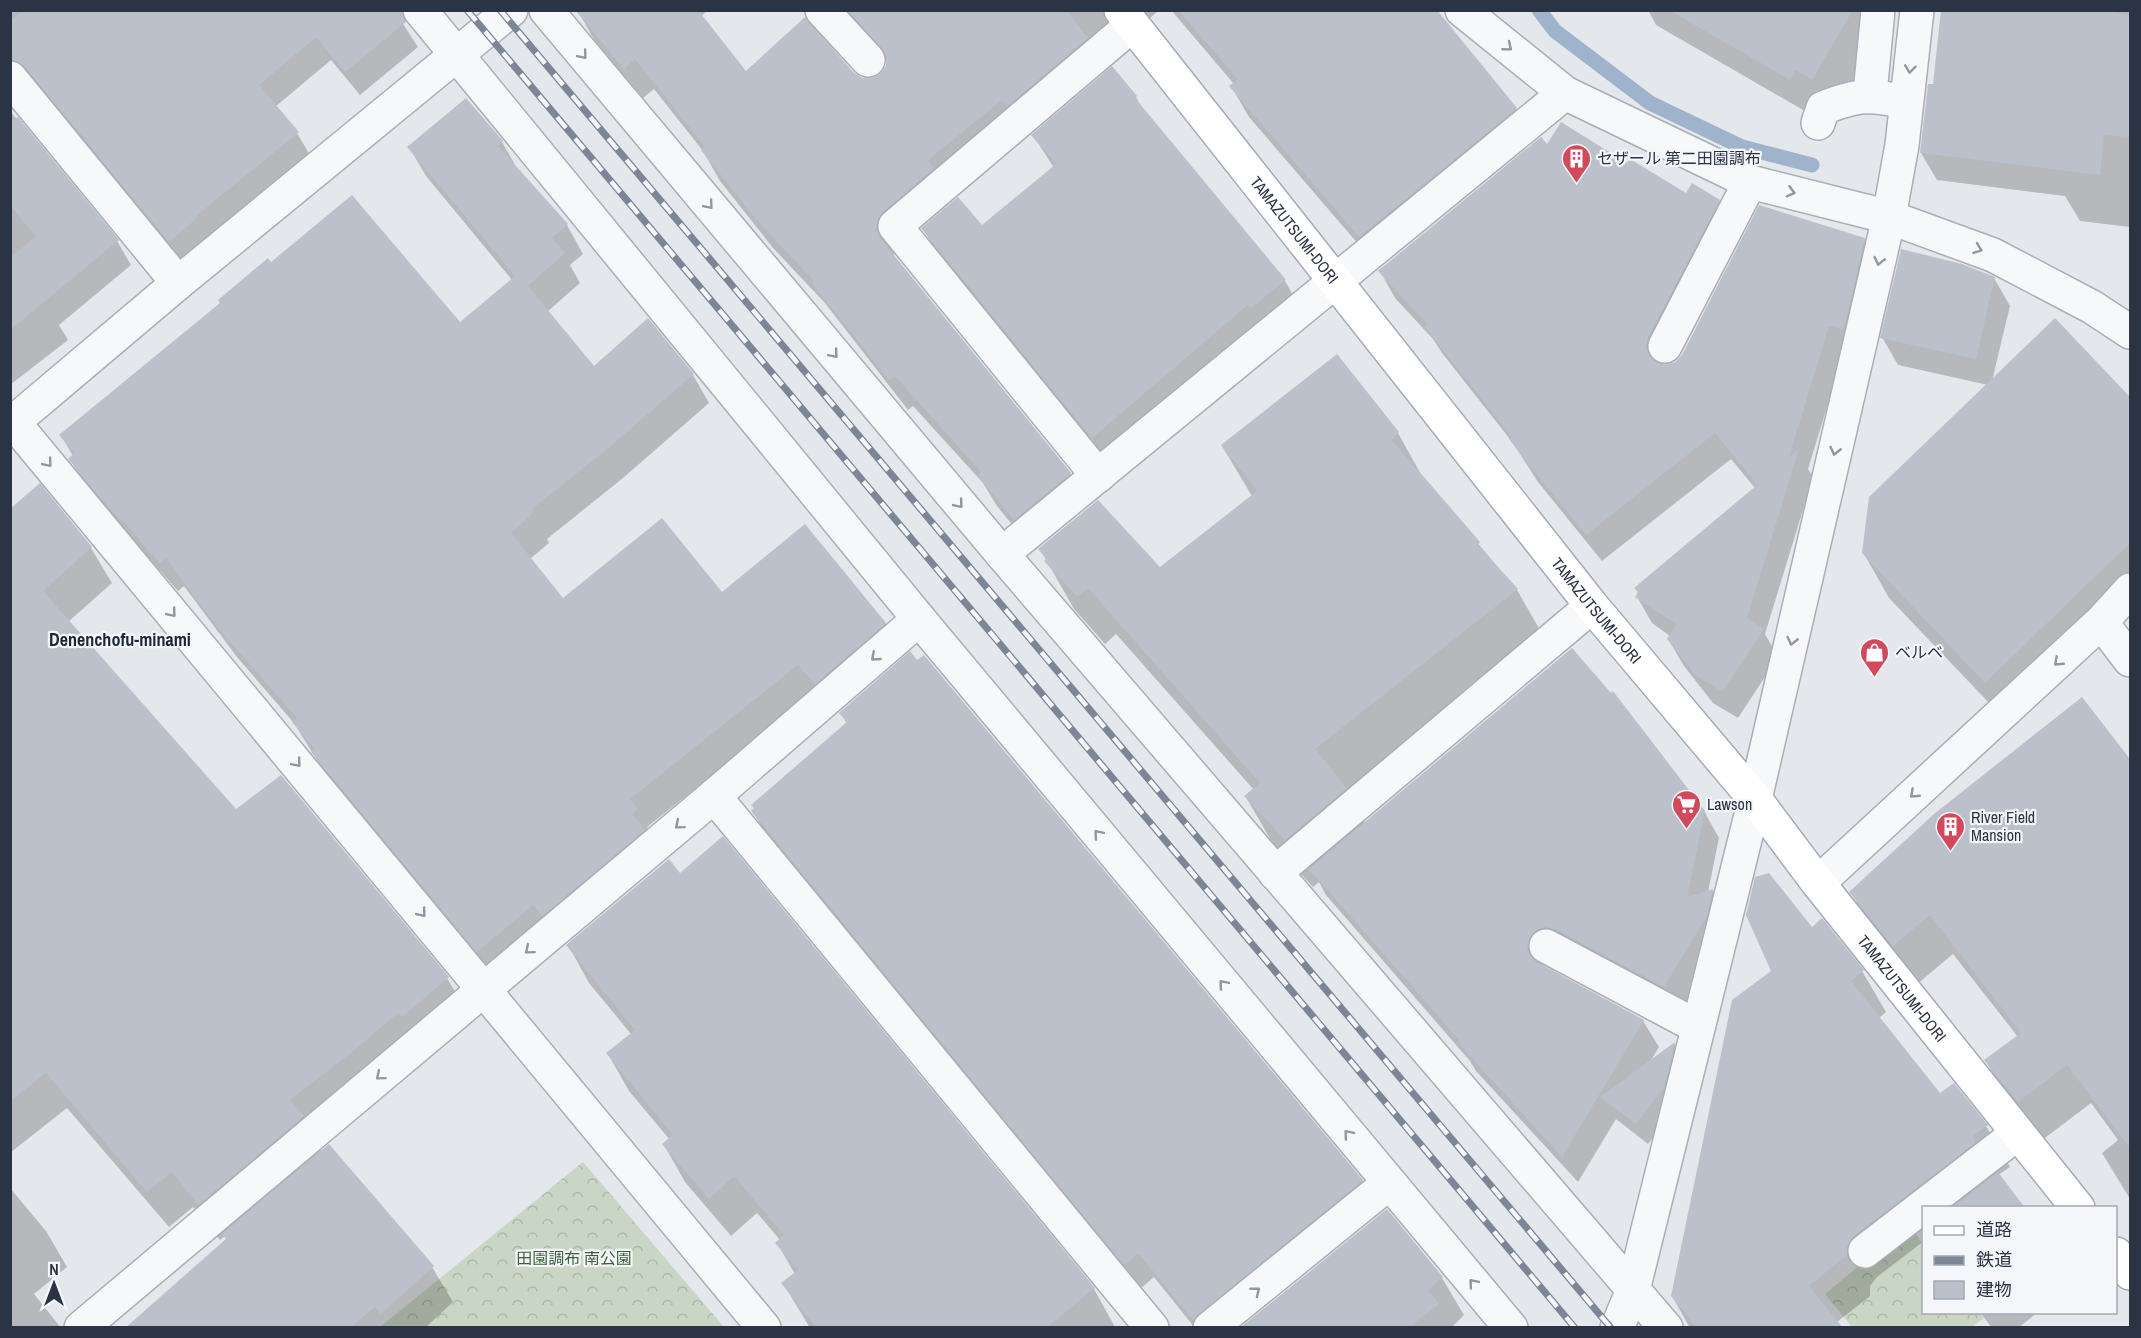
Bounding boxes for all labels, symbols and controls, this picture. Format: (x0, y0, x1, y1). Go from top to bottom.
one-way arrow (1501, 40, 1512, 51)
one-way arrow (576, 48, 587, 59)
one-way arrow (1904, 64, 1917, 73)
building icon: セザール 第二田園調布 (1560, 142, 1592, 184)
place label: セザール 第二田園調布 (1597, 147, 1761, 169)
street label: TAMAZUTSUMI-DORI (1245, 171, 1344, 288)
one-way arrow (1786, 185, 1796, 198)
one-way arrow (701, 198, 712, 209)
one-way arrow (1972, 241, 1983, 254)
one-way arrow (1874, 256, 1887, 266)
one-way arrow (827, 347, 838, 358)
one-way arrow (1830, 446, 1843, 456)
one-way arrow (41, 456, 52, 467)
one-way arrow (952, 497, 963, 508)
street label: TAMAZUTSUMI-DORI (1547, 553, 1647, 668)
one-way arrow (165, 606, 176, 617)
district label: Denenchofu-minami (49, 627, 191, 652)
one-way arrow (1786, 636, 1799, 646)
shop icon: ベルベ (1858, 636, 1890, 678)
place label: ベルベ (1895, 641, 1943, 663)
one-way arrow (871, 650, 882, 661)
one-way arrow (2054, 655, 2064, 666)
one-way arrow (290, 756, 301, 767)
one-way arrow (1911, 787, 1921, 798)
supermarket icon: Lawson (1670, 788, 1702, 830)
place label: Lawson (1707, 793, 1752, 815)
place label: River Field Mansion (1971, 806, 2035, 846)
building icon: River Field Mansion (1934, 810, 1966, 852)
one-way arrow (675, 818, 686, 829)
one-way arrow (1094, 830, 1105, 841)
one-way arrow (414, 906, 425, 917)
street label: TAMAZUTSUMI-DORI (1853, 930, 1952, 1046)
one-way arrow (525, 943, 536, 954)
one-way arrow (1219, 980, 1230, 991)
one-way arrow (376, 1068, 387, 1079)
one-way arrow (1344, 1130, 1355, 1141)
legend (1922, 1206, 2117, 1314)
text: 道路 (1976, 1217, 2012, 1242)
park label: 田園調布 南公園 (516, 1247, 632, 1269)
text: 鉄道 (1976, 1247, 2012, 1272)
north arrow (24, 1254, 84, 1314)
text: N (49, 1258, 59, 1280)
text: 建物 (1976, 1277, 2012, 1302)
one-way arrow (1470, 1279, 1481, 1290)
one-way arrow (1249, 1287, 1260, 1298)

